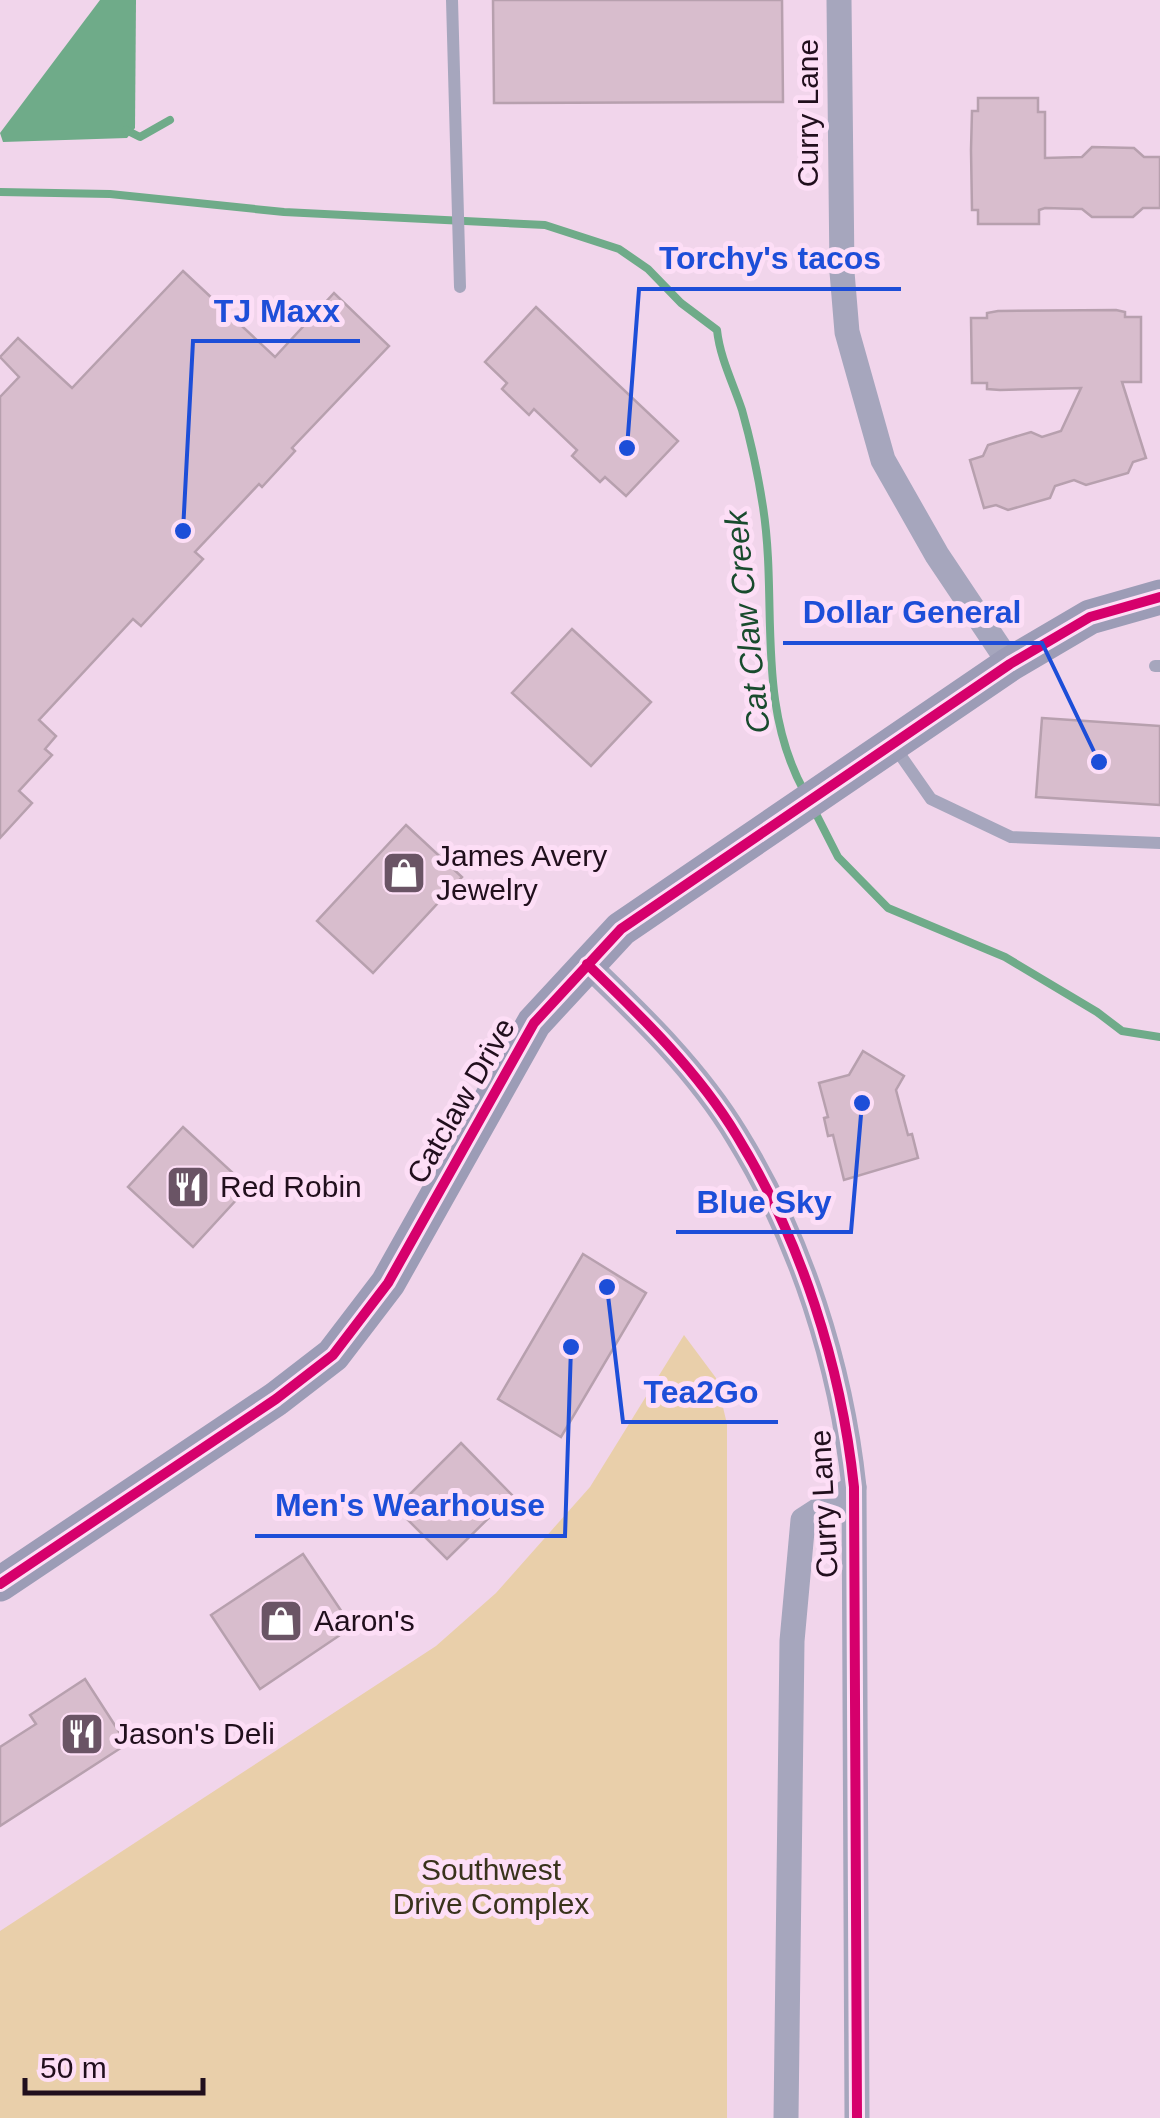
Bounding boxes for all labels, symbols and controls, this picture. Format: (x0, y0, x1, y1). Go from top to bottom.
street label: Curry Lane (791, 39, 824, 187)
callout: Torchy's tacos (639, 227, 901, 289)
text: Torchy's tacos (659, 240, 881, 276)
callout: TJ Maxx (193, 279, 360, 341)
text: TJ Maxx (214, 293, 340, 329)
water label: Cat Claw Creek (717, 507, 777, 735)
callout: Dollar General (783, 581, 1042, 643)
text: Dollar General (803, 594, 1021, 630)
place label: James Avery Jewelry (436, 839, 607, 906)
shop icon: James Avery Jewelry (381, 850, 427, 896)
street label: Catclaw Drive (400, 1012, 521, 1189)
restaurant icon: Red Robin (165, 1164, 211, 1210)
place label: Red Robin (220, 1170, 362, 1203)
callout: Blue Sky (676, 1170, 851, 1232)
text: Blue Sky (696, 1184, 832, 1220)
callout: Tea2Go (623, 1360, 778, 1422)
text: Tea2Go (644, 1374, 759, 1410)
street label: Curry Lane (803, 1429, 844, 1579)
callout: Men's Wearhouse (255, 1474, 565, 1536)
text: Men's Wearhouse (275, 1487, 545, 1523)
shop icon: Aaron's (258, 1598, 304, 1644)
place label: Aaron's (314, 1604, 415, 1637)
restaurant icon: Jason's Deli (59, 1711, 105, 1757)
place label: Jason's Deli (114, 1717, 275, 1750)
park label: Southwest Drive Complex (393, 1853, 589, 1920)
scale bar (25, 2033, 202, 2095)
text: 50 m (40, 2051, 107, 2084)

